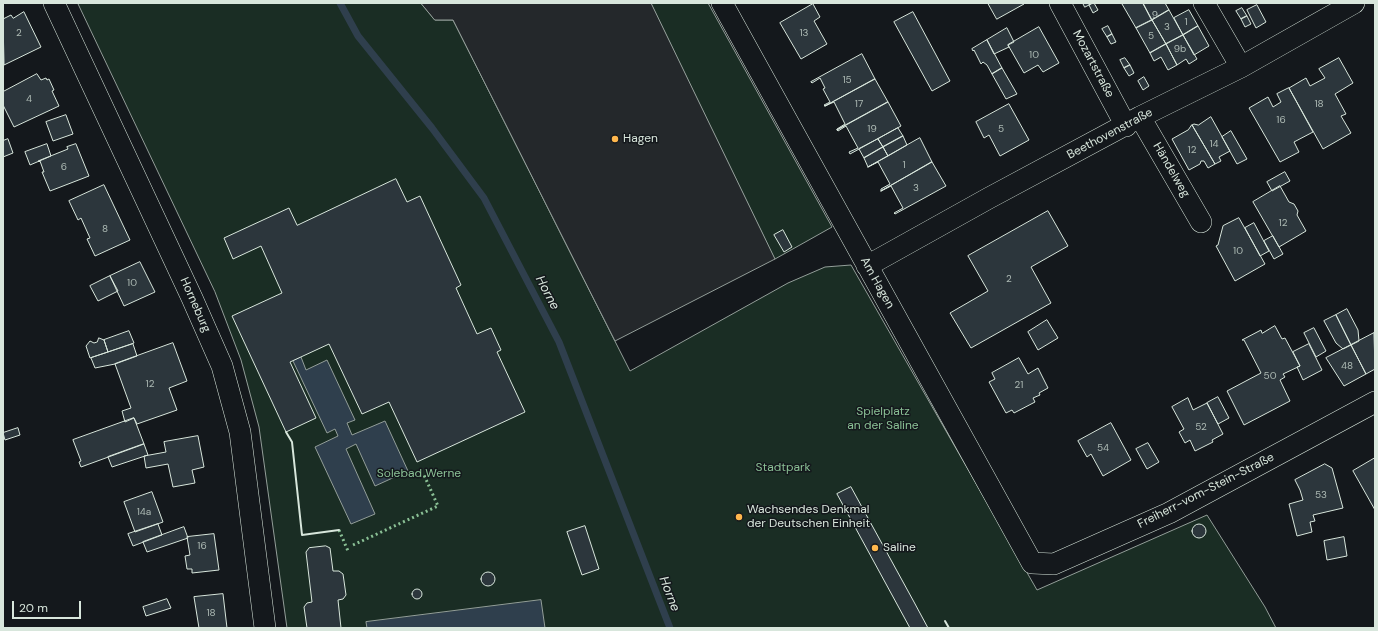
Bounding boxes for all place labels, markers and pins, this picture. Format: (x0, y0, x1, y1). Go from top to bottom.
place label: Hagen (623, 132, 658, 146)
marker: Hagen (610, 134, 620, 144)
place label: Wachsendes Denkmal der Deutschen Einheit (747, 503, 870, 531)
marker: Wachsendes Denkmal der Deutschen Einheit (734, 512, 744, 522)
place label: Saline (883, 541, 916, 555)
marker: Saline (870, 543, 880, 553)

